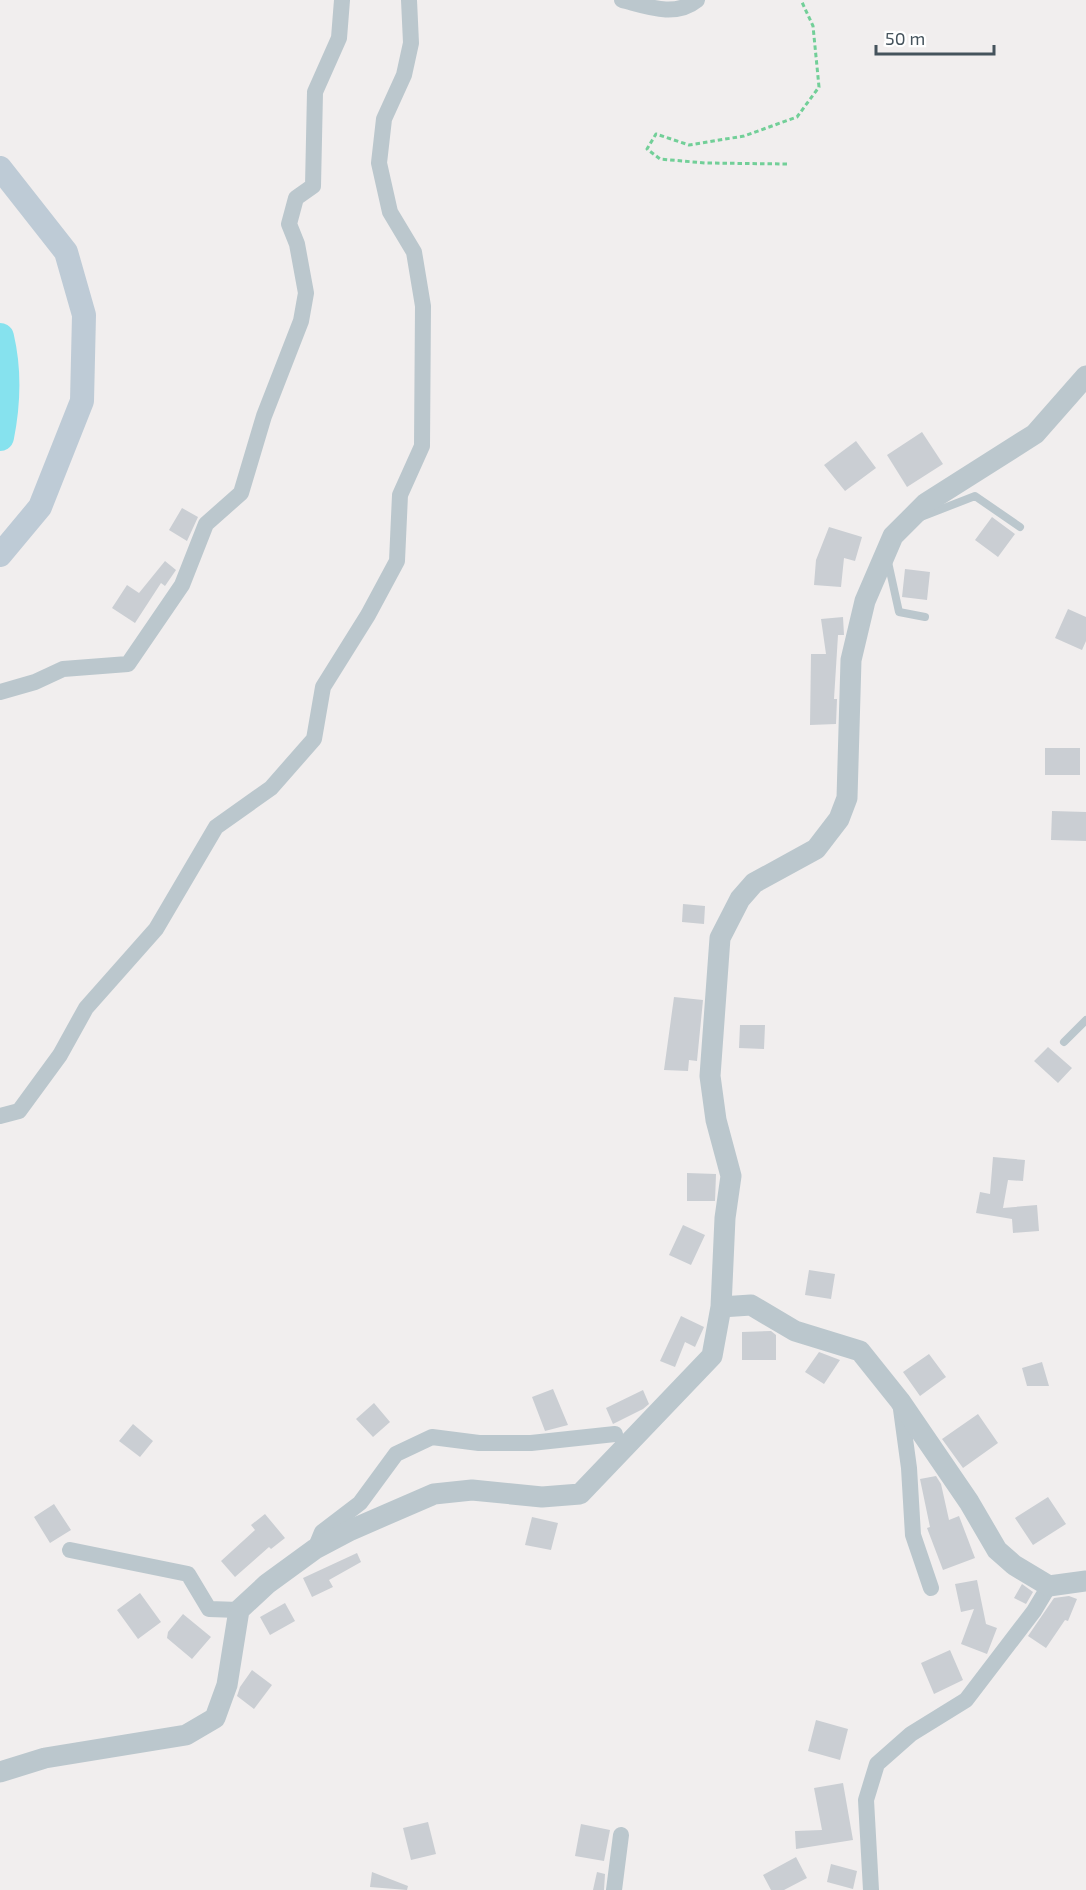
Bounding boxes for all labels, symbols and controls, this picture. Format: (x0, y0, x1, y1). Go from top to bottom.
scale bar (876, 18, 994, 56)
text: 50 m (885, 27, 925, 49)

